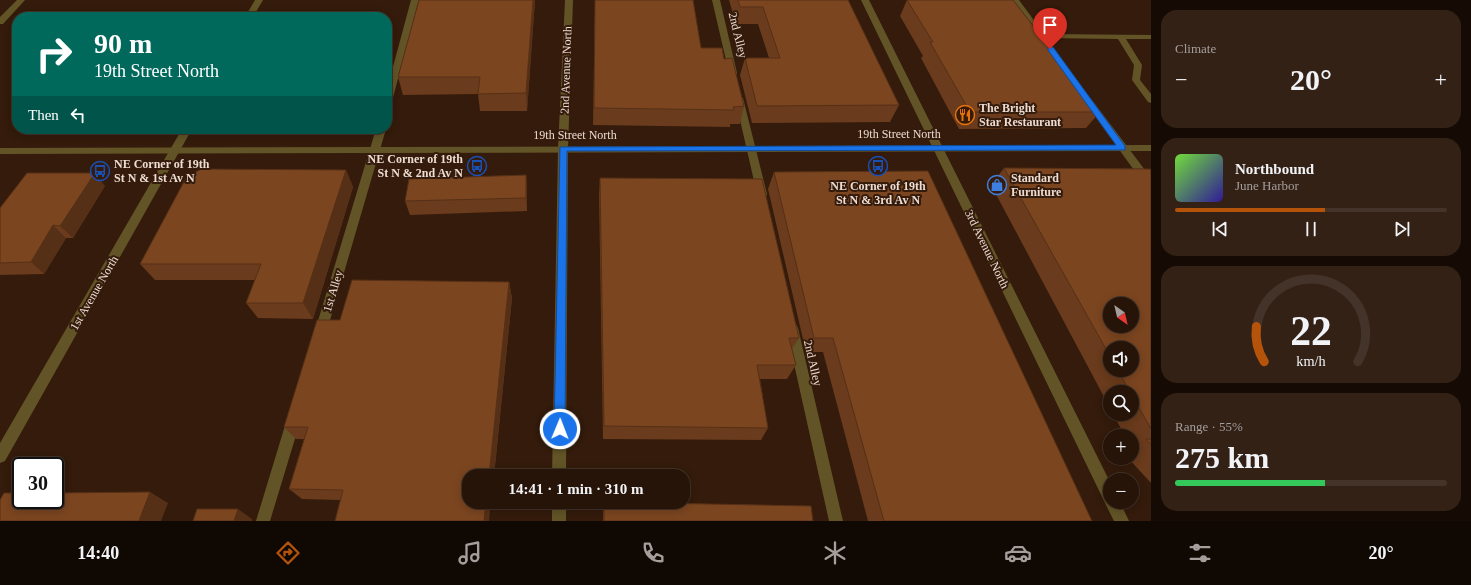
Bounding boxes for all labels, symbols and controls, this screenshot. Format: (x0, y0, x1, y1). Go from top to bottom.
pin (1033, 8, 1067, 49)
street label: 2nd Alley (726, 11, 750, 59)
icon: arrive (1039, 14, 1061, 36)
street label: 2nd Avenue North (557, 26, 575, 114)
icon: right (28, 28, 80, 80)
text: 90 m (94, 28, 152, 59)
text: Climate (1175, 41, 1216, 56)
text: 19th Street North (94, 61, 219, 81)
text: 20° (1290, 63, 1332, 96)
text: − (1175, 67, 1187, 92)
text: + (1435, 67, 1447, 92)
place label: The Bright Star Restaurant (979, 101, 1061, 129)
icon: left (67, 104, 89, 126)
restaurant icon: The Bright Star Restaurant (954, 104, 976, 126)
text: Then (28, 107, 59, 123)
street label: 19th Street North (857, 127, 941, 141)
street label: 19th Street North (533, 128, 617, 142)
place label: NE Corner of 19th St N & 2nd Av N (368, 152, 463, 180)
bus stop icon: NE Corner of 19th St N & 2nd Av N (466, 155, 488, 177)
bus stop icon: NE Corner of 19th St N & 3rd Av N (867, 155, 889, 177)
place label: NE Corner of 19th St N & 1st Av N (114, 157, 210, 185)
bus stop icon: NE Corner of 19th St N & 1st Av N (89, 160, 111, 182)
text: Northbound (1235, 161, 1314, 177)
place label: Standard Furniture (1011, 171, 1062, 199)
shop icon: Standard Furniture (986, 174, 1008, 196)
text: June Harbor (1235, 178, 1299, 193)
place label: NE Corner of 19th St N & 3rd Av N (830, 179, 926, 207)
street label: 3rd Avenue North (962, 207, 1012, 291)
icon: previous (1209, 218, 1231, 240)
icon: pause (1300, 218, 1322, 240)
icon: next (1391, 218, 1413, 240)
street label: 1st Avenue North (67, 253, 121, 333)
street label: 1st Alley (320, 268, 346, 314)
north arrow (1103, 297, 1139, 333)
map controls (1103, 297, 1139, 509)
text: 22 (1290, 308, 1332, 354)
street label: 2nd Alley (801, 339, 825, 387)
button: sound (1103, 341, 1139, 377)
text: km/h (1296, 353, 1326, 369)
button: search (1103, 385, 1139, 421)
position arrow (539, 408, 581, 450)
text: Range · 55% (1175, 419, 1243, 434)
button: + (1103, 429, 1139, 465)
text: 275 km (1175, 441, 1269, 474)
speed limit sign: 30 (12, 457, 64, 509)
button: − (1103, 473, 1139, 509)
text: 14:41 · 1 min · 310 m (509, 481, 644, 497)
icon: directions (274, 539, 302, 567)
icon: music (456, 539, 484, 567)
icon: phone (639, 539, 667, 567)
icon: climate (821, 539, 849, 567)
icon: car (1004, 539, 1032, 567)
icon: filters (1186, 539, 1214, 567)
text: 14:40 (77, 543, 119, 563)
text: 20° (1369, 543, 1394, 563)

